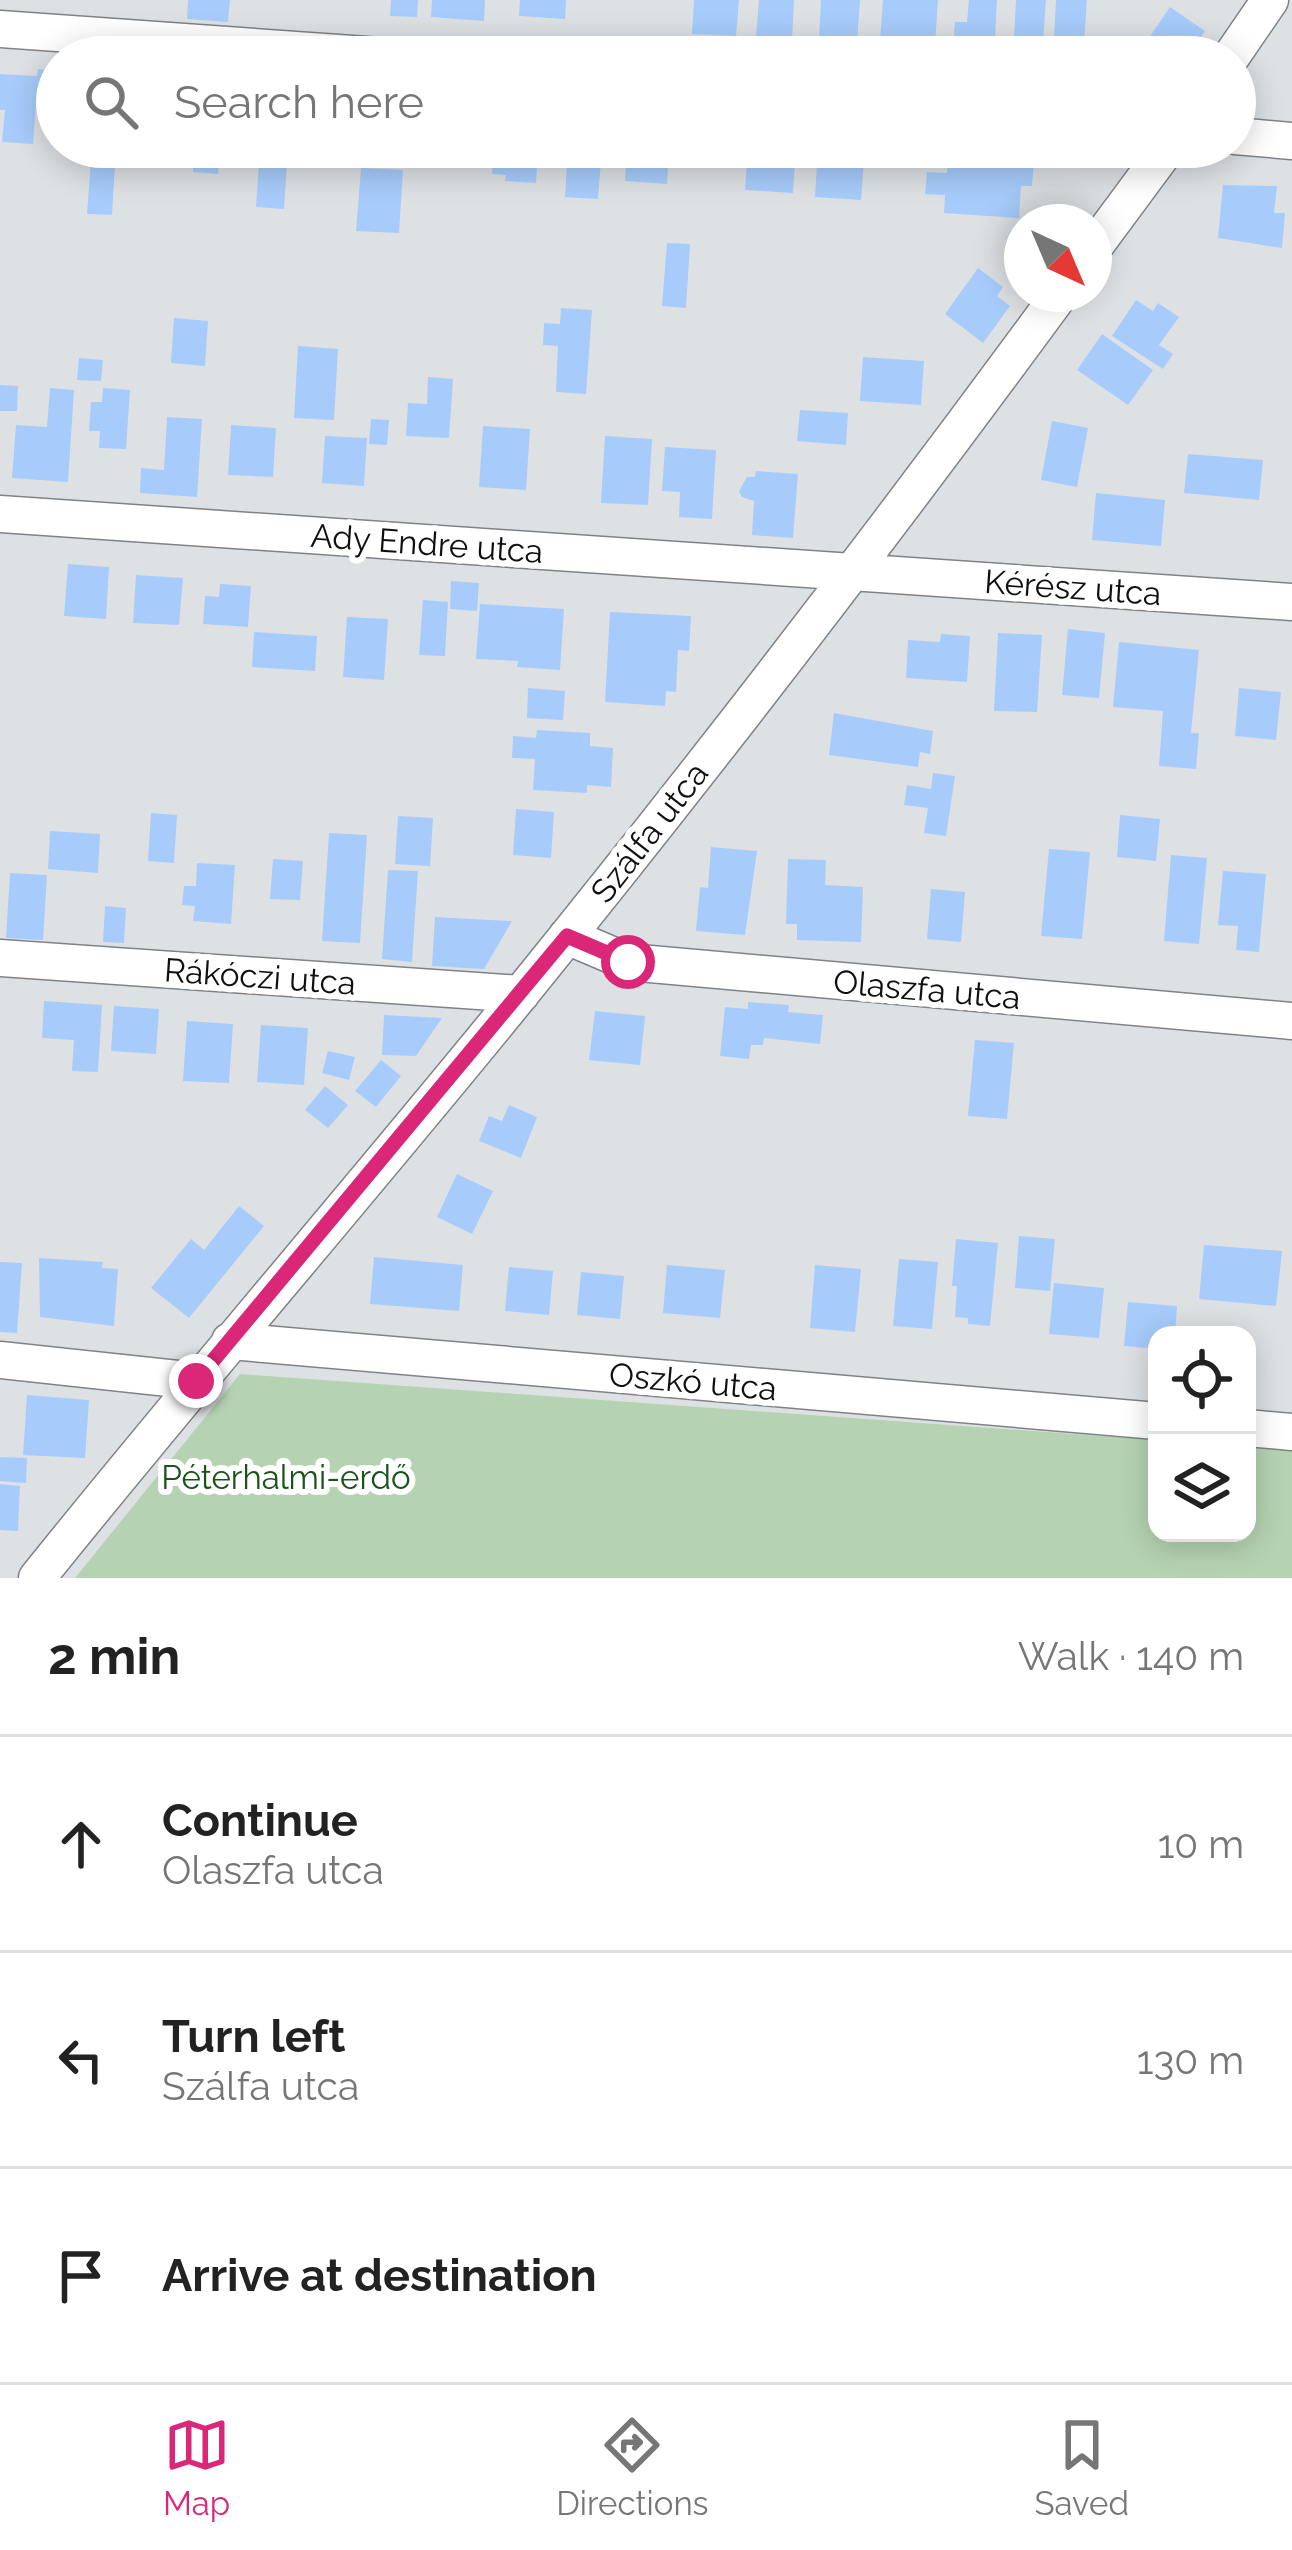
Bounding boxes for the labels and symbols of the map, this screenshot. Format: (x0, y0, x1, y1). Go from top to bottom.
north arrow (1004, 204, 1112, 312)
street label: Ady Endre utca (310, 516, 544, 571)
street label: Kérész utca (983, 562, 1163, 613)
street label: Szálfa utca (583, 755, 716, 910)
route start (601, 935, 655, 989)
street label: Rákóczi utca (163, 950, 357, 1003)
street label: Olaszfa utca (832, 962, 1022, 1017)
route end (169, 1354, 223, 1408)
street label: Oszkó utca (608, 1355, 778, 1408)
park label: Péterhalmi-erdő (161, 1458, 411, 1497)

